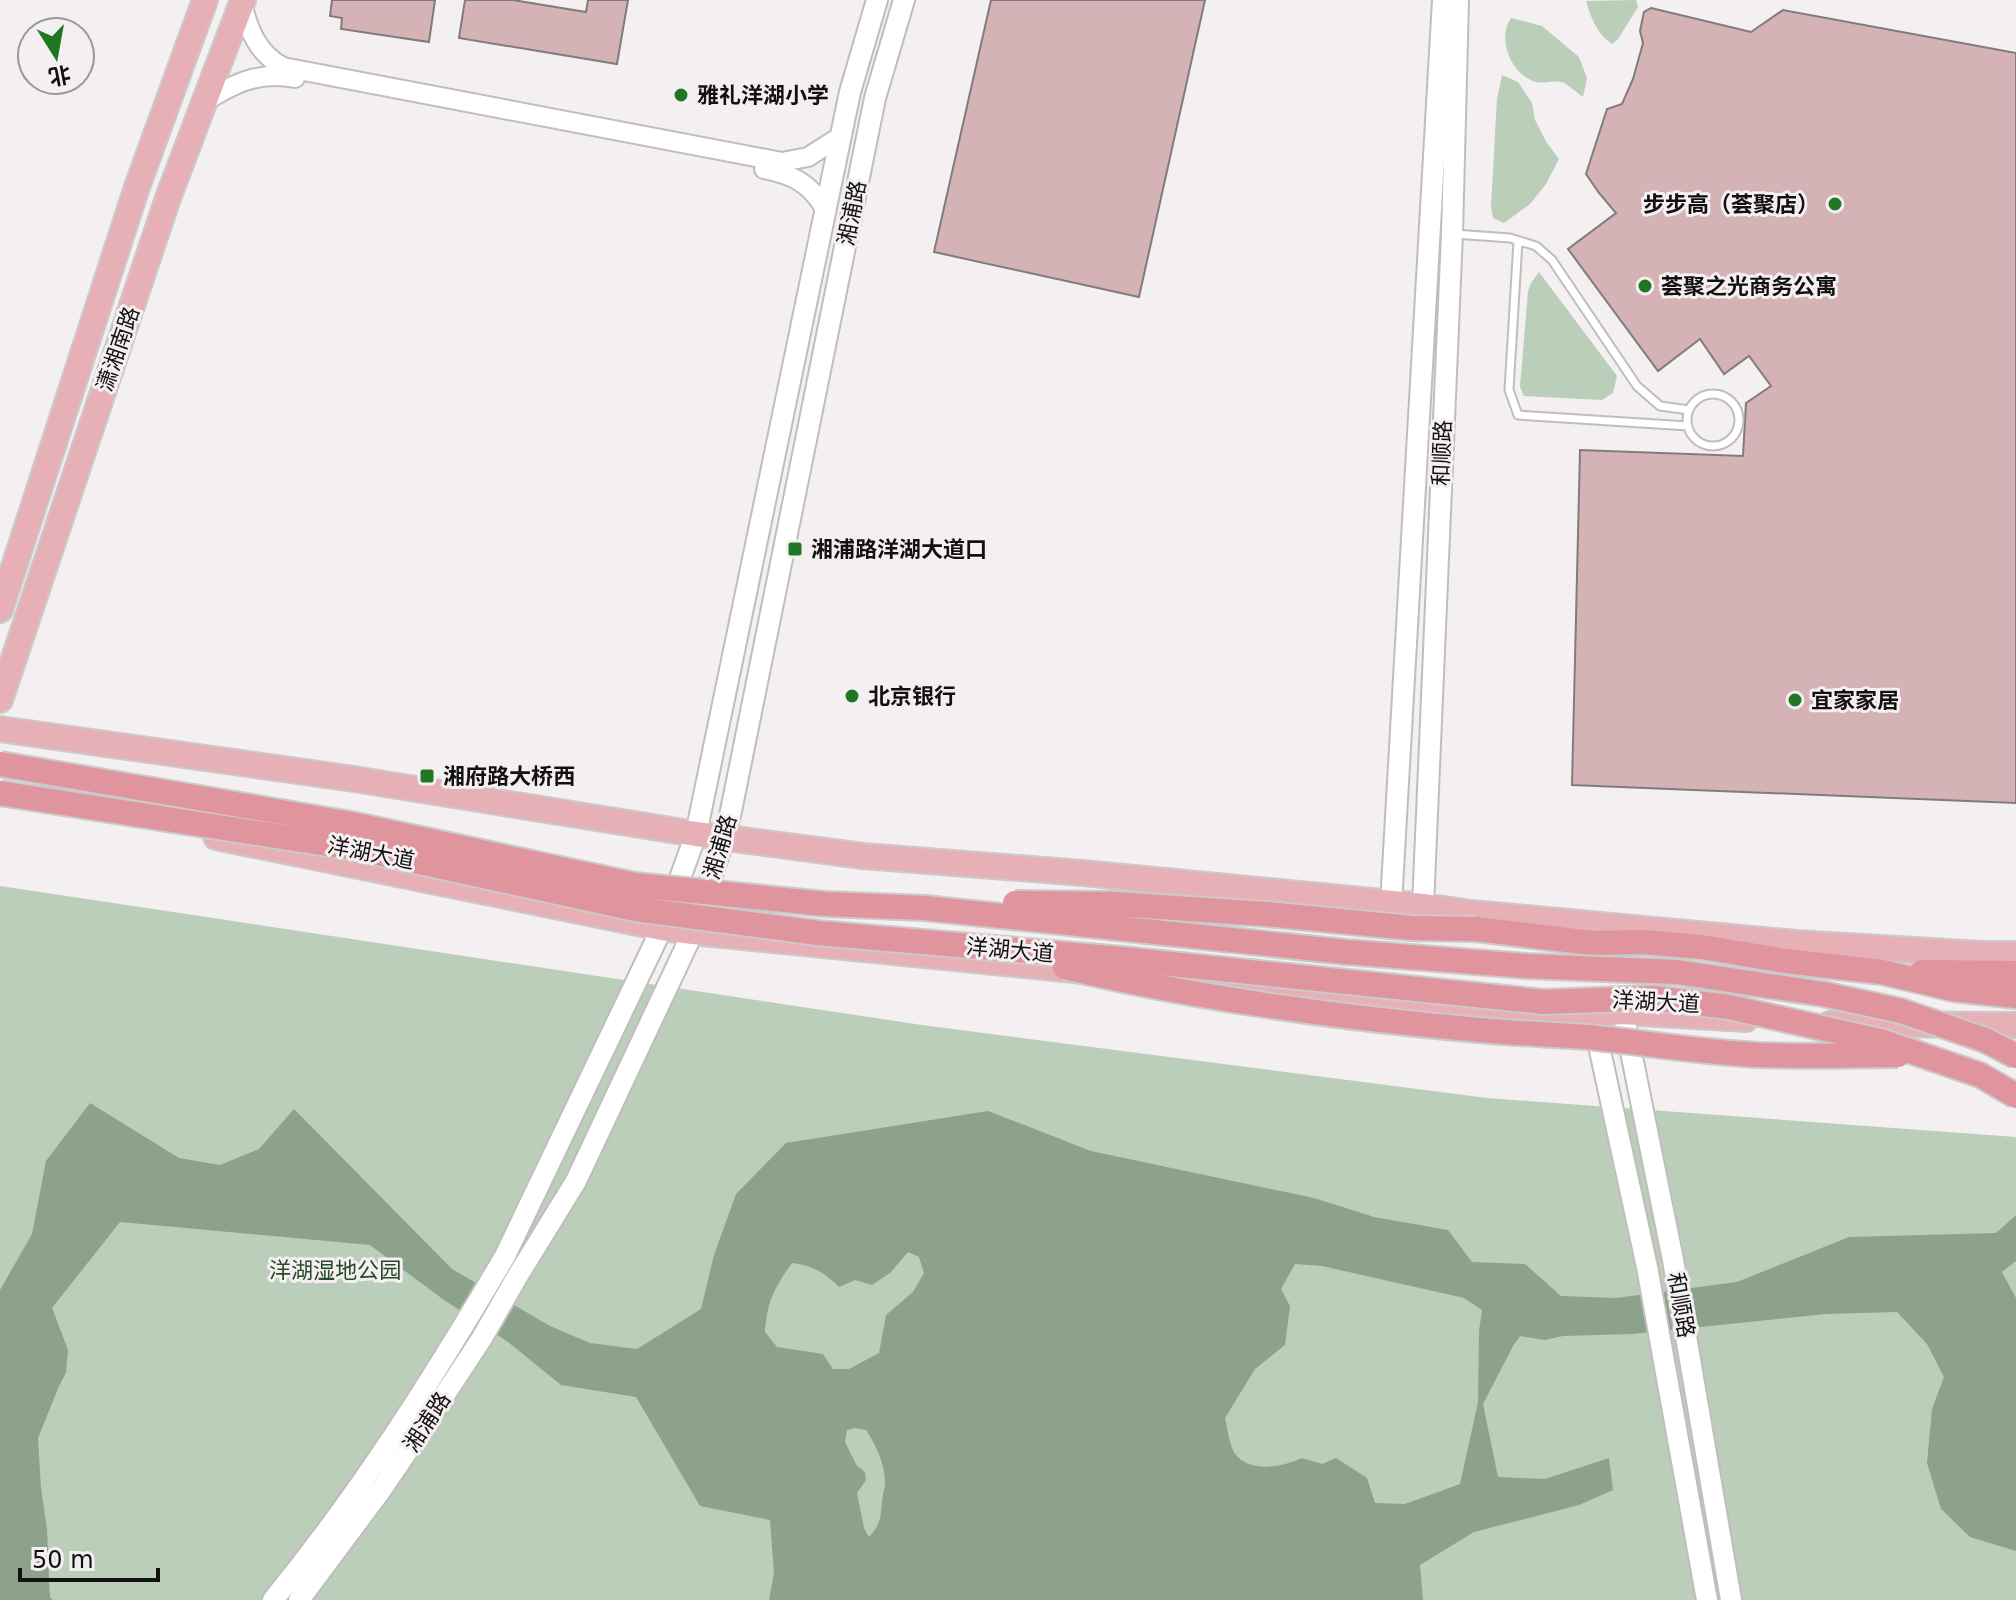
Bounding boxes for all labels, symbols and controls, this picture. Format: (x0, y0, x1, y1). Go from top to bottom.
north arrow (16, 16, 96, 96)
text: 北 (47, 61, 73, 90)
place label: 雅礼洋湖小学 (697, 83, 829, 108)
marker: 雅礼洋湖小学 (672, 86, 690, 104)
street label: 湘浦路 (833, 178, 871, 248)
place label: 步步高（荟聚店） (1643, 192, 1819, 217)
marker: 步步高（荟聚店） (1826, 195, 1844, 213)
place label: 荟聚之光商务公寓 (1661, 274, 1837, 299)
marker: 荟聚之光商务公寓 (1636, 277, 1654, 295)
street label: 潇湘南路 (92, 303, 144, 395)
street label: 和顺路 (1428, 420, 1456, 486)
place label: 湘浦路洋湖大道口 (811, 537, 987, 562)
marker: 湘浦路洋湖大道口 (786, 540, 804, 558)
place label: 北京银行 (868, 684, 956, 709)
marker: 北京银行 (843, 687, 861, 705)
place label: 宜家家居 (1811, 688, 1899, 713)
marker: 宜家家居 (1786, 691, 1804, 709)
place label: 湘府路大桥西 (443, 764, 575, 789)
marker: 湘府路大桥西 (418, 767, 436, 785)
street label: 湘浦路 (699, 812, 741, 882)
street label: 洋湖大道 (325, 832, 417, 874)
street label: 洋湖大道 (965, 934, 1055, 966)
street label: 洋湖大道 (1611, 987, 1701, 1017)
park label: 洋湖湿地公园 (269, 1258, 401, 1283)
street label: 和顺路 (1663, 1270, 1699, 1340)
street label: 湘浦路 (399, 1388, 455, 1456)
scale bar (20, 1532, 158, 1582)
text: 50 m (32, 1546, 94, 1574)

